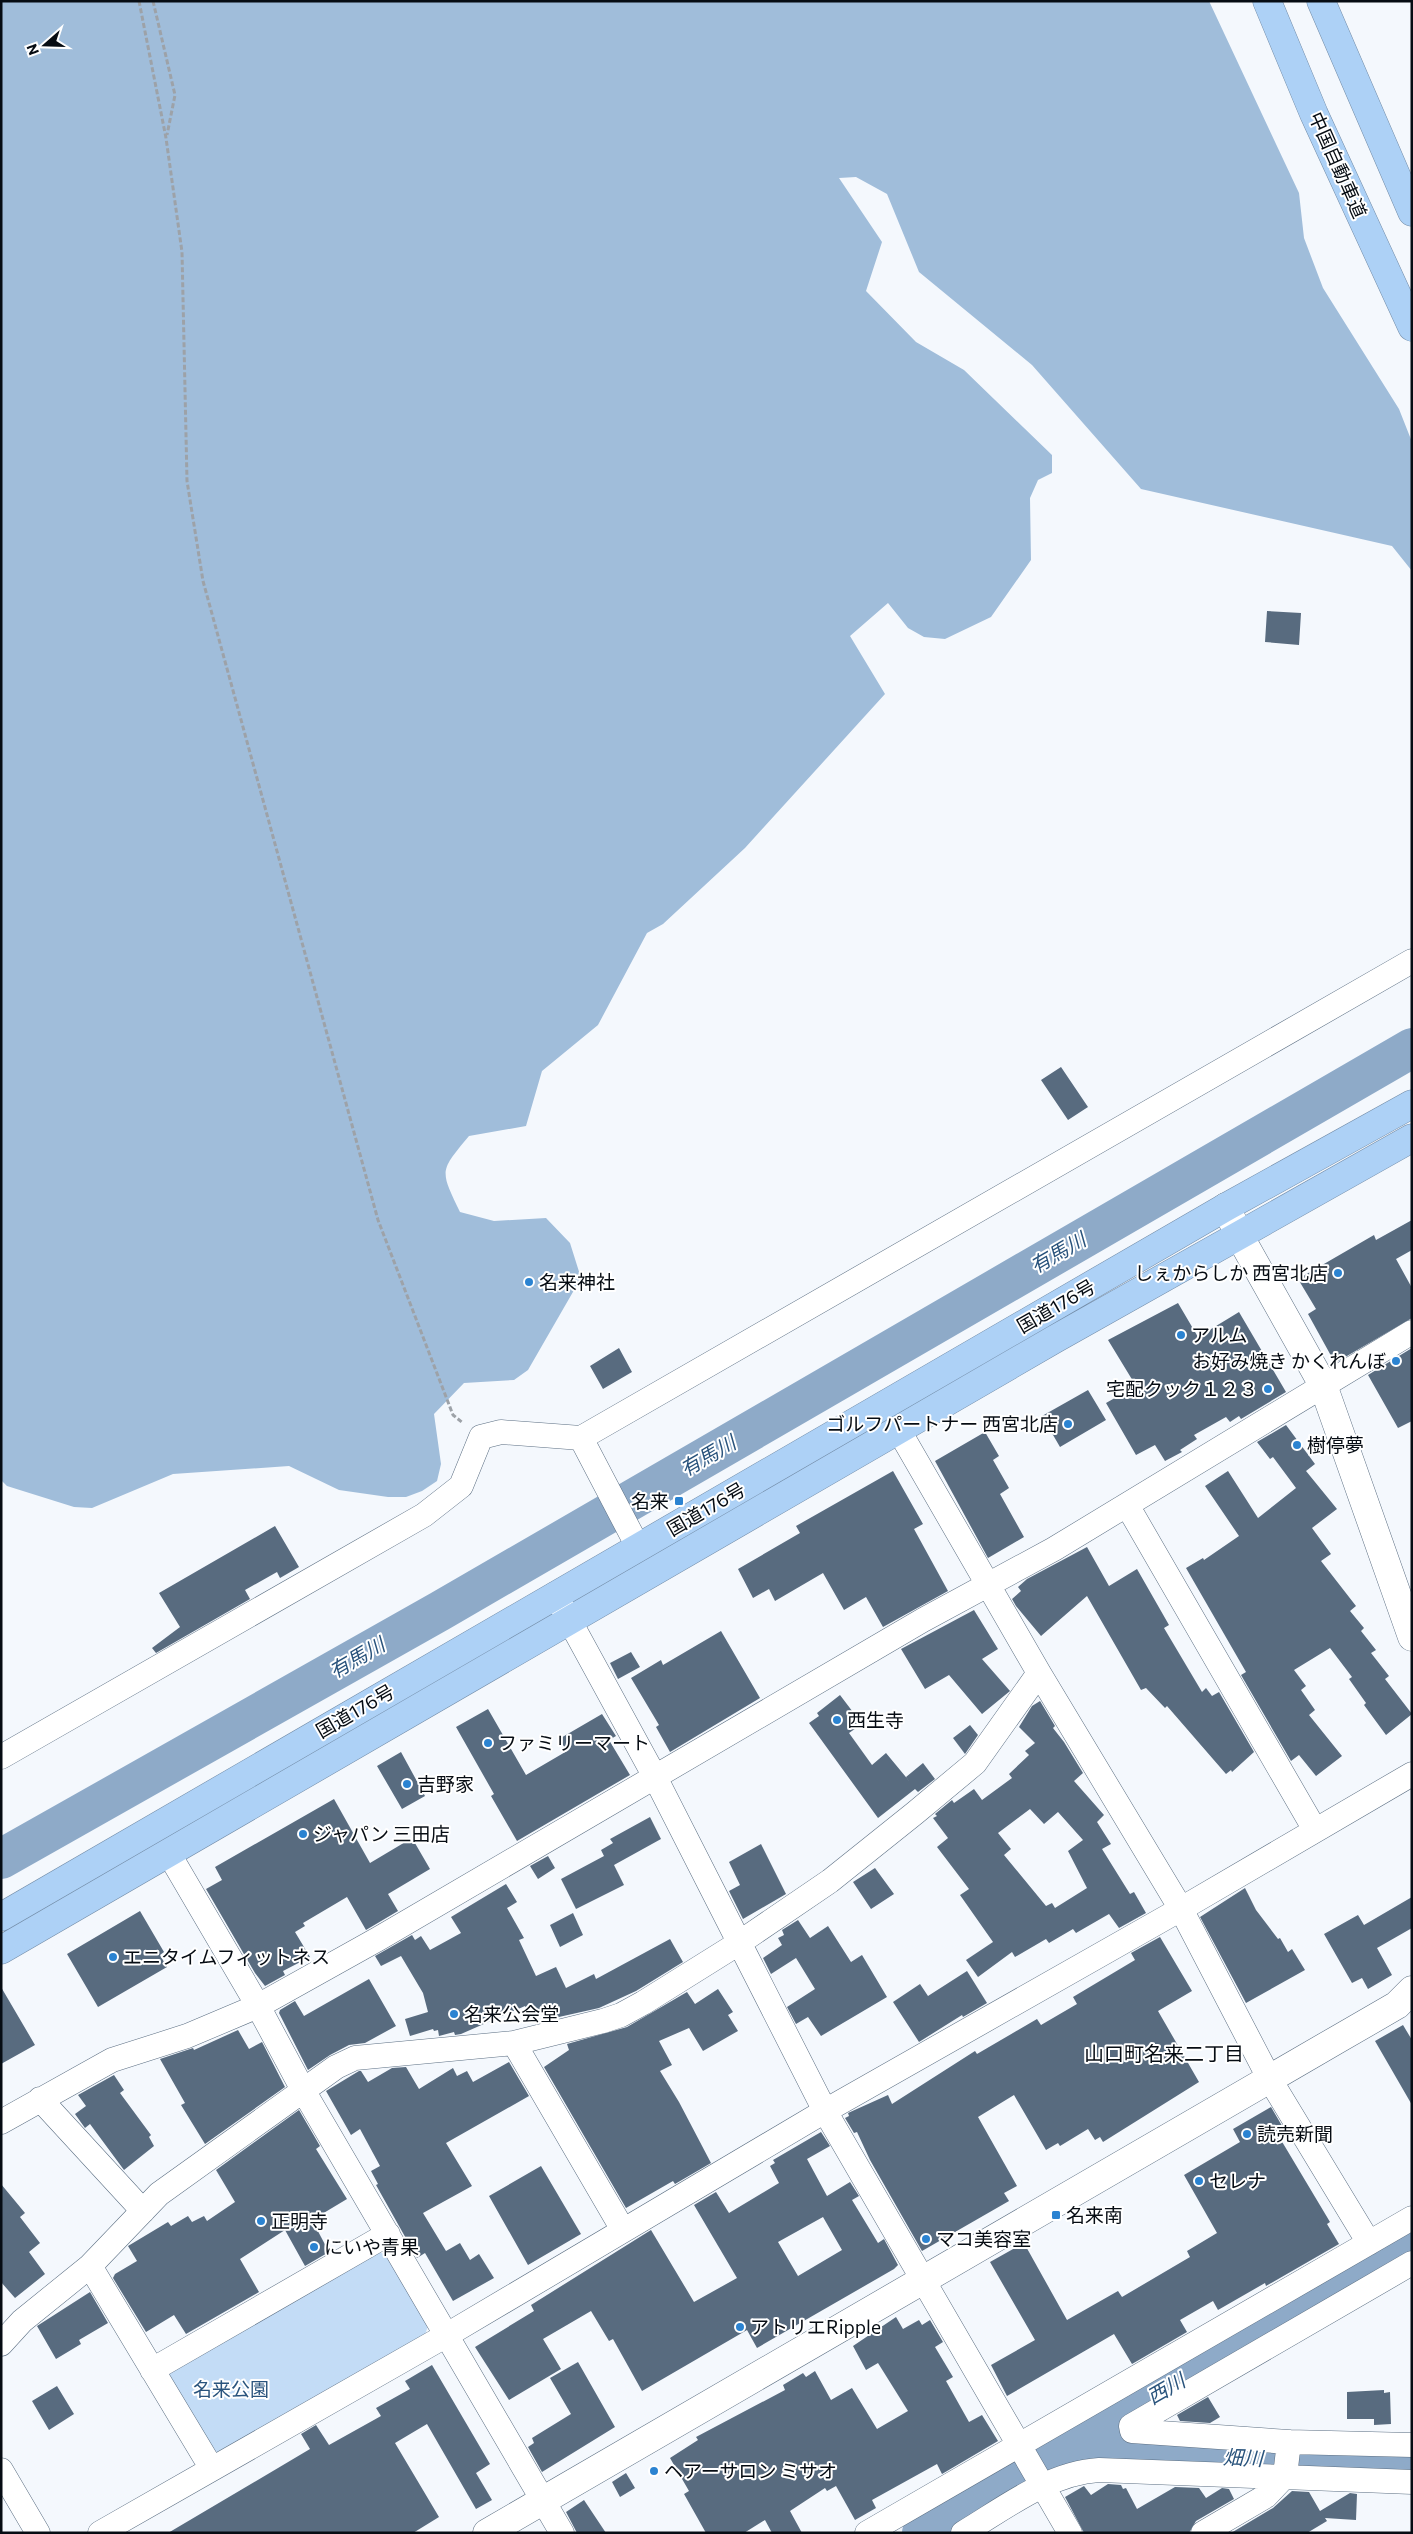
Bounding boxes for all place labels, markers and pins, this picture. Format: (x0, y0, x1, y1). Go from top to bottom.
place label: しぇからしか 西宮北店 (1134, 1261, 1328, 1284)
marker: しぇからしか 西宮北店 (1332, 1267, 1344, 1279)
place label: 名来神社 (539, 1270, 615, 1293)
marker: 名来神社 (523, 1276, 535, 1288)
place label: アルム (1191, 1323, 1247, 1346)
marker: アルム (1175, 1329, 1187, 1341)
place label: お好み焼き かくれんぼ (1192, 1349, 1386, 1372)
marker: お好み焼き かくれんぼ (1390, 1355, 1402, 1367)
place label: 宅配クック１２３ (1106, 1377, 1258, 1400)
marker: 宅配クック１２３ (1262, 1383, 1274, 1395)
place label: ゴルフパートナー 西宮北店 (826, 1412, 1058, 1435)
marker: ゴルフパートナー 西宮北店 (1062, 1418, 1074, 1430)
place label: 樹停夢 (1307, 1433, 1364, 1456)
marker: 樹停夢 (1291, 1439, 1303, 1451)
place label: 名来 (631, 1489, 669, 1512)
marker: 名来 (673, 1495, 685, 1507)
place label: 西生寺 (847, 1708, 904, 1731)
marker: 西生寺 (831, 1714, 843, 1726)
place label: ファミリーマート (498, 1731, 650, 1754)
marker: ファミリーマート (482, 1737, 494, 1749)
place label: 吉野家 (417, 1772, 474, 1795)
marker: 吉野家 (401, 1778, 413, 1790)
place label: ジャパン 三田店 (313, 1822, 450, 1845)
marker: ジャパン 三田店 (297, 1828, 309, 1840)
place label: エニタイムフィットネス (123, 1945, 330, 1968)
marker: エニタイムフィットネス (107, 1951, 119, 1963)
place label: 名来公会堂 (464, 2002, 559, 2025)
marker: 名来公会堂 (448, 2008, 460, 2020)
place label: 読売新聞 (1257, 2122, 1333, 2145)
marker: 読売新聞 (1241, 2128, 1253, 2140)
place label: セレナ (1209, 2169, 1266, 2192)
marker: セレナ (1193, 2175, 1205, 2187)
place label: 名来南 (1066, 2203, 1123, 2226)
place label: 正明寺 (271, 2209, 328, 2232)
marker: 名来南 (1050, 2209, 1062, 2221)
marker: 正明寺 (255, 2215, 267, 2227)
place label: マコ美容室 (936, 2227, 1031, 2250)
marker: マコ美容室 (920, 2233, 932, 2245)
place label: にいや青果 (324, 2235, 419, 2258)
marker: にいや青果 (308, 2241, 320, 2253)
place label: アトリエRipple (750, 2315, 881, 2338)
marker: アトリエRipple (734, 2321, 746, 2333)
place label: ヘアーサロン ミサオ (664, 2459, 837, 2482)
marker: ヘアーサロン ミサオ (648, 2465, 660, 2477)

